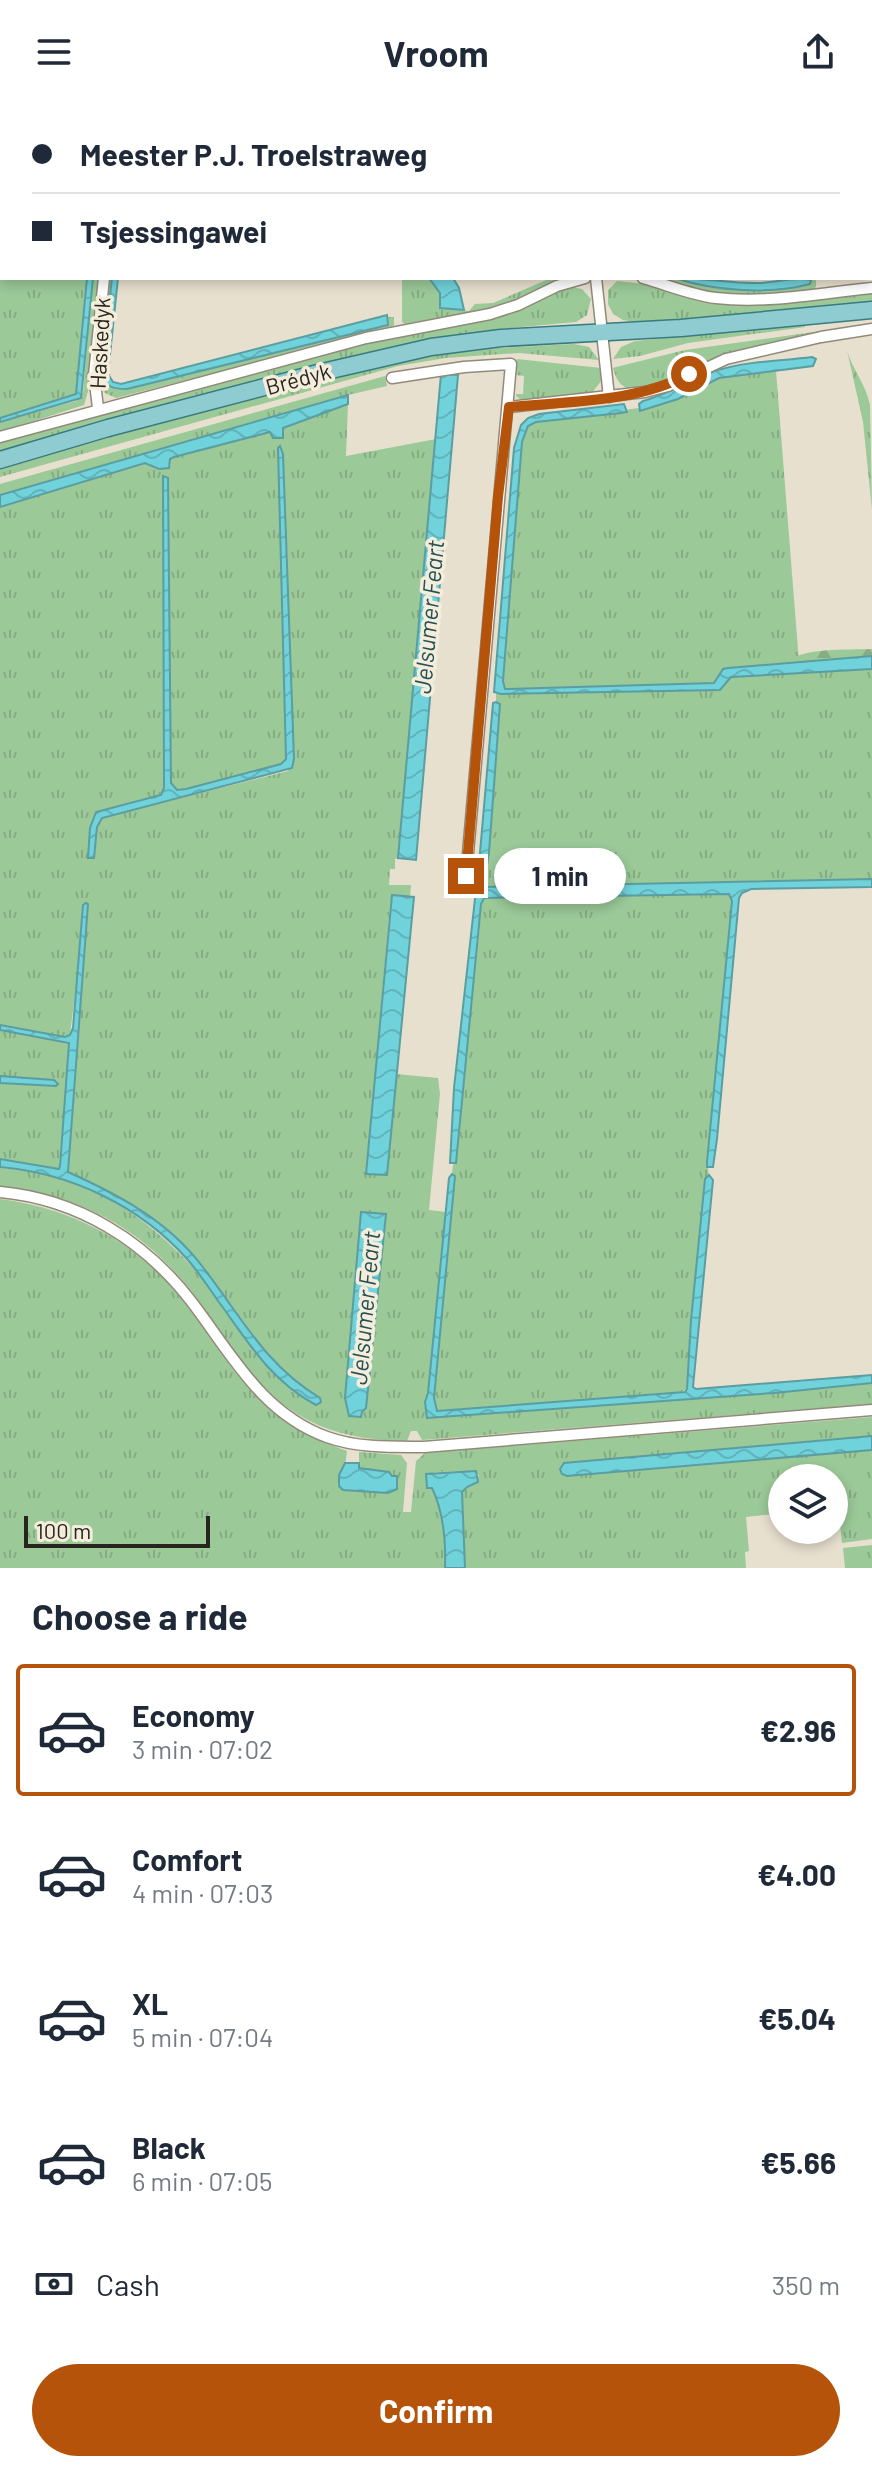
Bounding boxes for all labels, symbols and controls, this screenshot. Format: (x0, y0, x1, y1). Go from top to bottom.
icon: menu (32, 30, 76, 74)
icon: share (796, 30, 840, 74)
text: Vroom (383, 31, 489, 74)
text: Meester P.J. Troelstraweg (80, 136, 427, 172)
text: Tsjessingawei (80, 213, 267, 249)
street label: Haskedyk (84, 297, 114, 389)
route start (671, 356, 707, 392)
street label: Brédyk (262, 357, 334, 399)
water label: Jelsumer Feart (407, 538, 449, 695)
callout: 1 min (494, 848, 626, 904)
route end (448, 858, 484, 894)
text: 1 min (532, 860, 588, 891)
water label: Jelsumer Feart (343, 1229, 385, 1386)
map controls (768, 1464, 848, 1544)
button: layers (768, 1464, 848, 1544)
scale bar (24, 1512, 210, 1548)
text: 100 m (36, 1517, 91, 1543)
text: Choose a ride (32, 1594, 248, 1637)
icon: car (36, 1694, 108, 1766)
text: Economy (132, 1697, 255, 1733)
text: €2.96 (760, 1712, 836, 1748)
text: 3 min · 07:02 (132, 1733, 273, 1764)
icon: car (36, 1838, 108, 1910)
text: Comfort (132, 1841, 242, 1877)
text: €4.00 (757, 1856, 836, 1892)
text: 4 min · 07:03 (132, 1877, 273, 1908)
icon: car (36, 1982, 108, 2054)
text: XL (132, 1985, 168, 2021)
text: €5.04 (758, 2000, 836, 2036)
text: 5 min · 07:04 (132, 2021, 273, 2052)
icon: car (36, 2126, 108, 2198)
text: Black (132, 2129, 206, 2165)
text: €5.66 (760, 2144, 836, 2180)
text: 6 min · 07:05 (132, 2165, 272, 2196)
icon: cash (32, 2262, 76, 2306)
text: Cash (96, 2266, 160, 2302)
text: 350 m (772, 2269, 840, 2300)
button: Confirm (32, 2364, 840, 2456)

